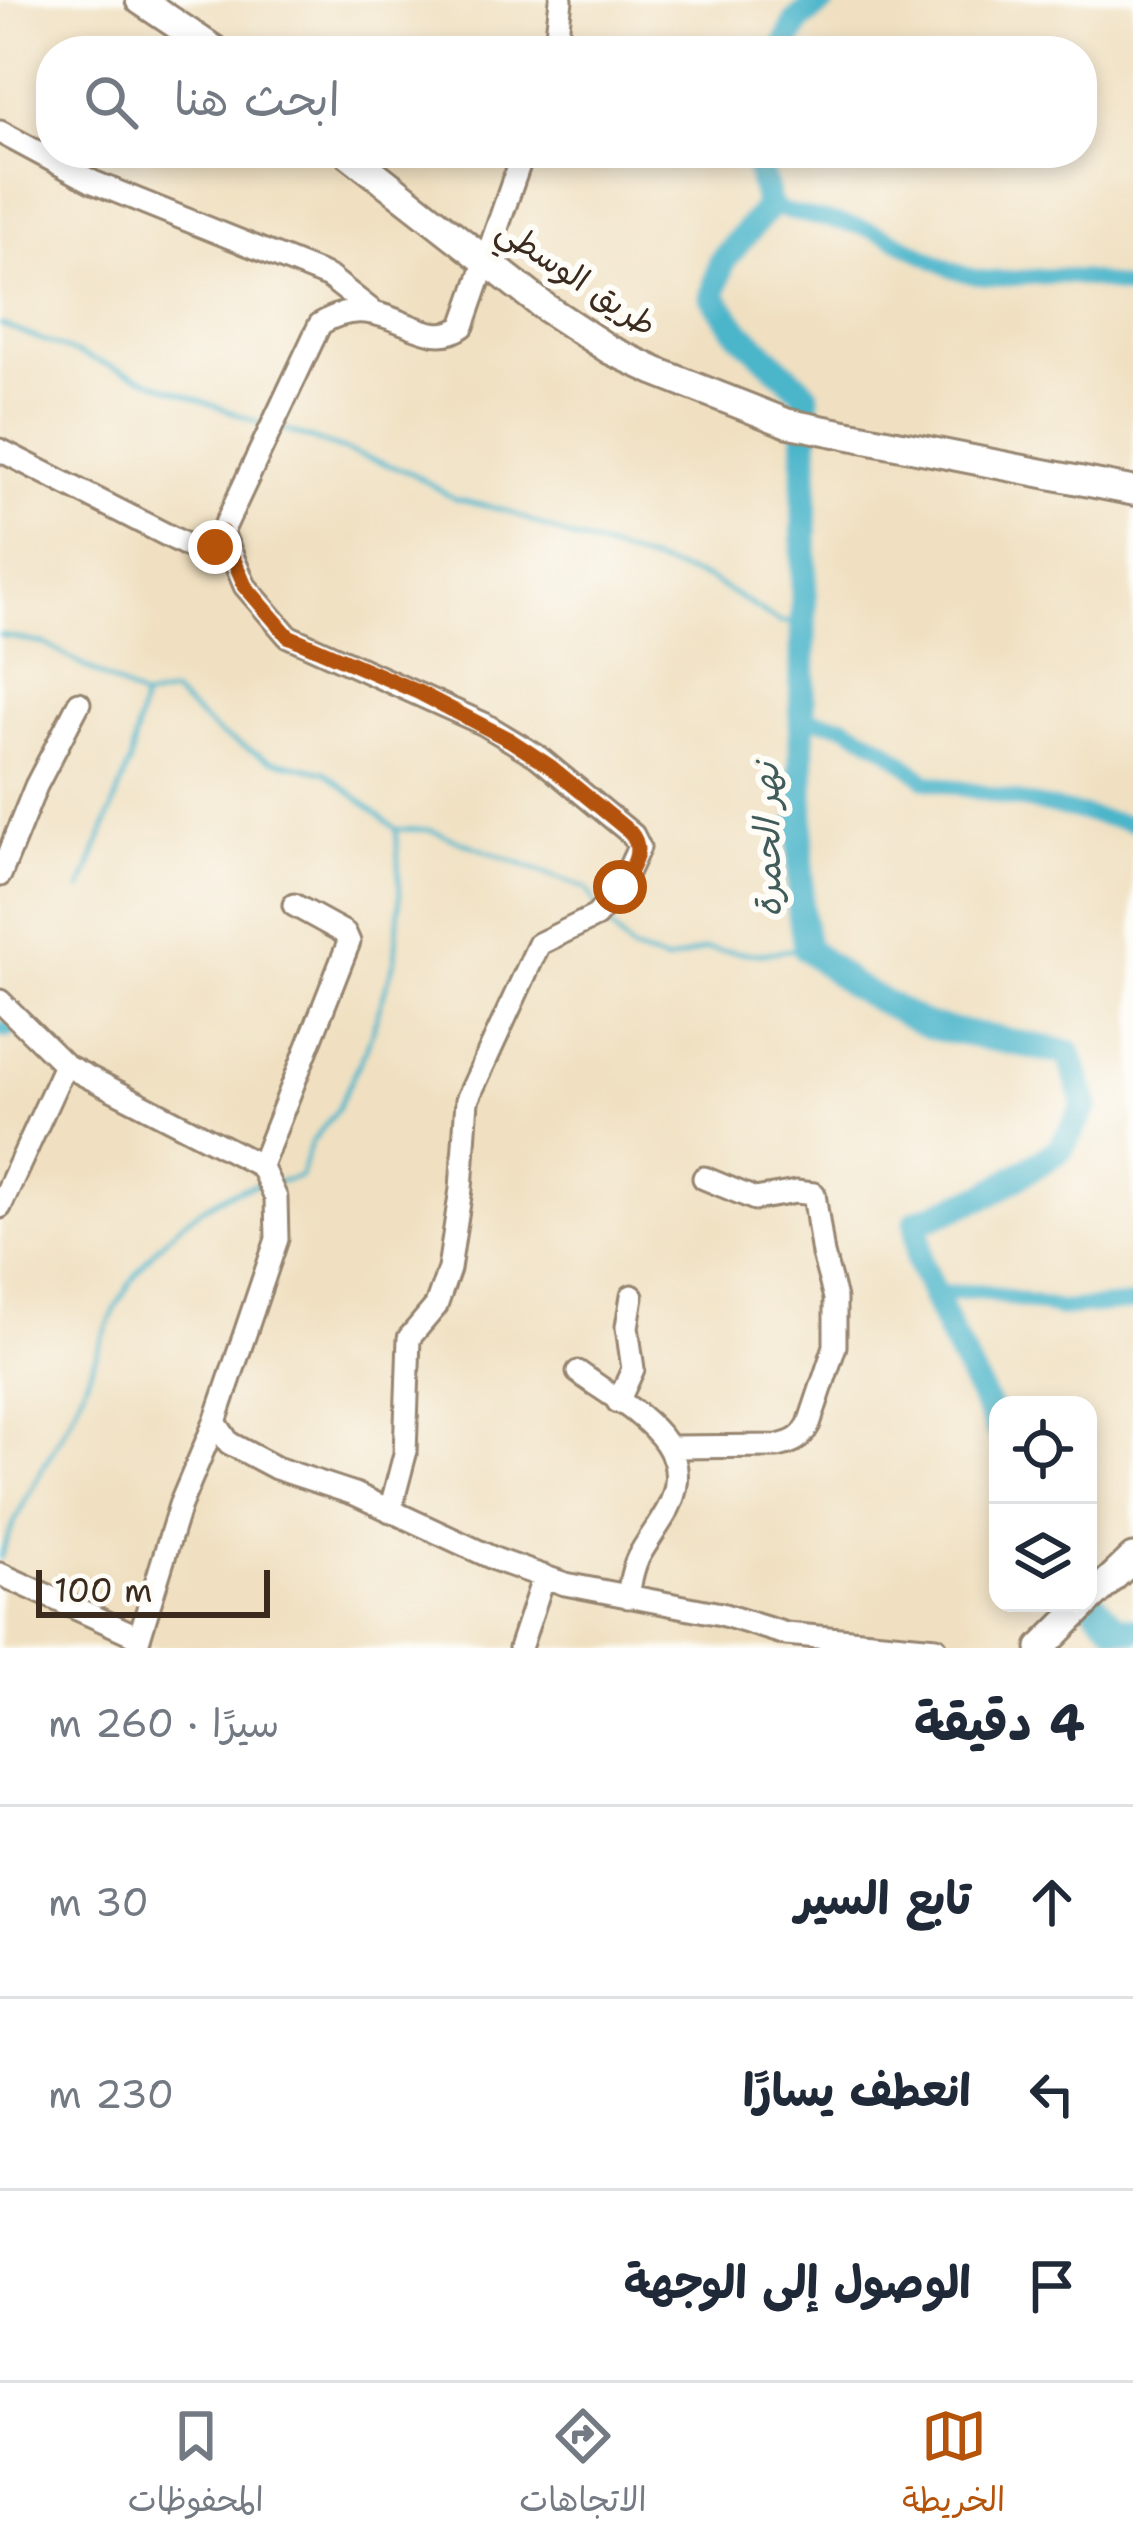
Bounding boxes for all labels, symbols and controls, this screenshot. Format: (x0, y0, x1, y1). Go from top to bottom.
search box (36, 36, 1097, 168)
icon: search (78, 69, 144, 135)
text: ابحث هنا (174, 69, 340, 129)
street label: طريق الوسطي (484, 207, 666, 353)
route end (188, 520, 242, 574)
water label: نهر الحمرة (741, 758, 793, 918)
route start (593, 860, 647, 914)
map controls (989, 1396, 1097, 1612)
button: locate (989, 1396, 1097, 1504)
button: layers (989, 1504, 1097, 1612)
scale bar (36, 1564, 270, 1617)
text: 100 m (54, 1568, 153, 1613)
text: 4 دقيقة (914, 1688, 1085, 1756)
text: سيرًا · 260 m (48, 1697, 280, 1749)
text: تابع السير (795, 1868, 971, 1928)
icon: ahead (1019, 1869, 1085, 1935)
text: 30 m (48, 1876, 149, 1928)
text: انعطف يسارًا (743, 2060, 971, 2120)
icon: left (1019, 2061, 1085, 2127)
text: 230 m (48, 2068, 174, 2120)
text: الوصول إلى الوجهة (624, 2252, 971, 2312)
icon: arrive (1019, 2253, 1085, 2319)
tab: المحفوظات (128, 2403, 264, 2529)
tab: الاتجاهات (519, 2403, 647, 2529)
tab: الخريطة (902, 2403, 1005, 2529)

